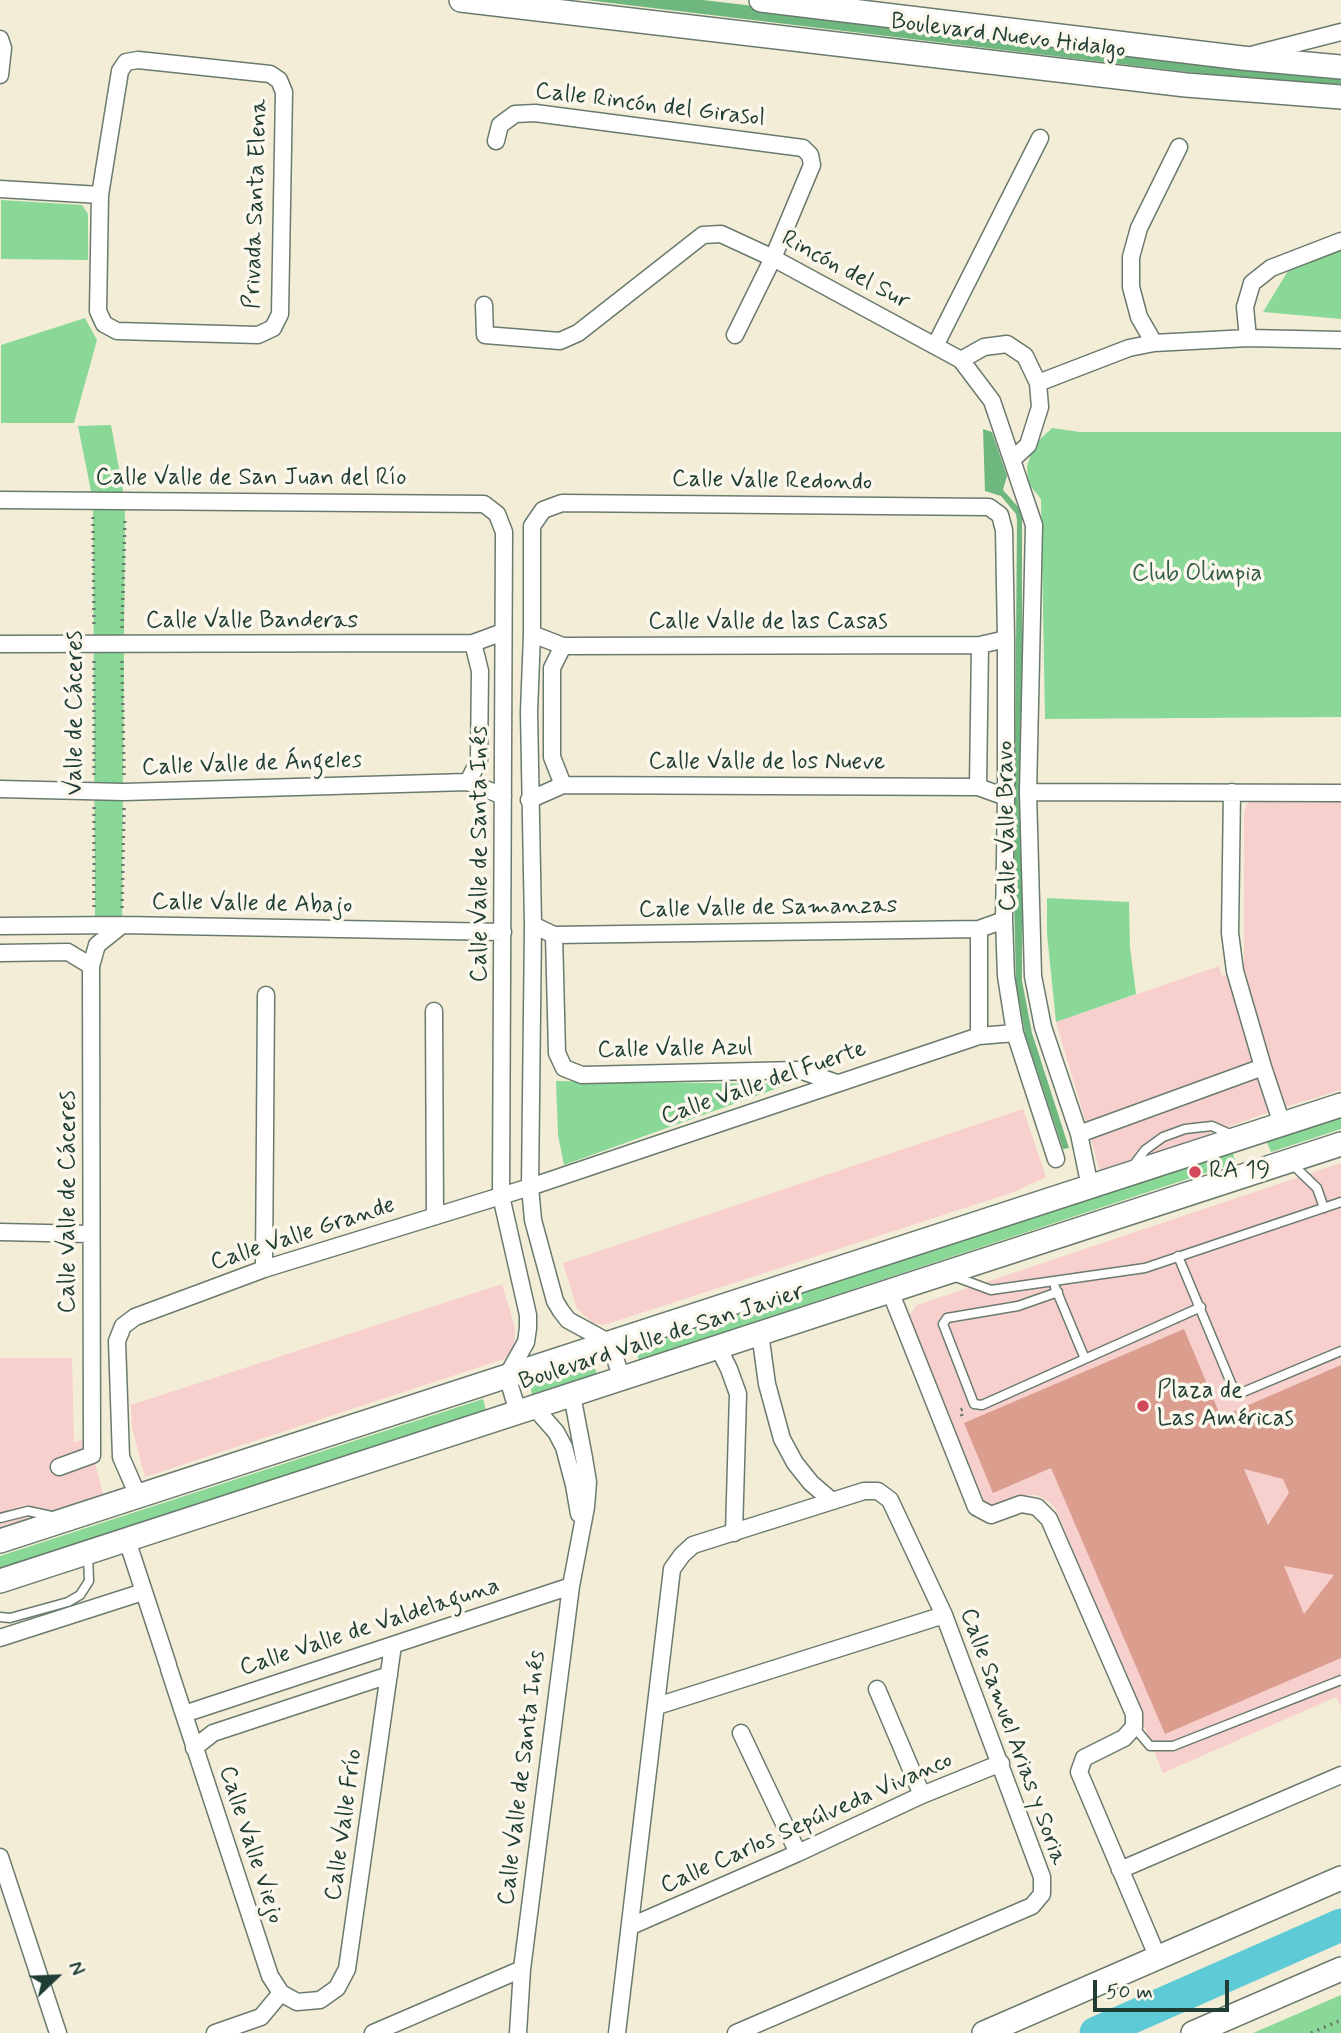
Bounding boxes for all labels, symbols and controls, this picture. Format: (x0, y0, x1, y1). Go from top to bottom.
street label: Boulevard Nuevo Hidalgo (889, 8, 1127, 66)
street label: Calle Rincón del Girasol (533, 78, 767, 134)
street label: Privada Santa Elena (239, 99, 275, 309)
street label: Rincón del Sur (776, 225, 914, 317)
street label: Calle Valle de San Juan del Río (96, 465, 406, 493)
street label: Calle Valle Redondo (672, 466, 872, 498)
park label: Club Olimpia (1132, 561, 1262, 589)
street label: Calle Valle Banderas (146, 608, 358, 636)
street label: Calle Valle de las Casas (648, 609, 888, 637)
street label: Valle de Cáceres (62, 631, 90, 795)
street label: Calle Valle de Santa Inés (467, 726, 495, 982)
street label: Calle Valle Bravo (992, 740, 1024, 912)
street label: Calle Valle de Ángeles (141, 747, 363, 783)
street label: Calle Valle de los Nueve (649, 749, 885, 777)
street label: Calle Valle de Abajo (151, 889, 353, 921)
street label: Calle Valle de Samanzas (638, 892, 898, 926)
street label: Calle Valle Azul (597, 1034, 753, 1066)
street label: Calle Valle del Fuerte (658, 1035, 870, 1133)
street label: Calle Valle de Cáceres (55, 1090, 83, 1314)
place label: RA 19 (1209, 1158, 1270, 1186)
marker: RA 19 (1187, 1164, 1203, 1180)
street label: Calle Valle Grande (207, 1192, 399, 1278)
street label: Boulevard Valle de San Javier (516, 1278, 808, 1398)
place label: Plaza de Las Américas (1157, 1378, 1294, 1434)
marker: Plaza de Las Américas (1135, 1398, 1151, 1414)
street label: Calle Valle de Valdelaguna (236, 1572, 504, 1684)
street label: Calle Samuel Arias y Soria (952, 1605, 1072, 1869)
street label: Calle Valle de Santa Inés (493, 1649, 553, 1907)
street label: Calle Valle Frío (320, 1747, 370, 1903)
street label: Calle Carlos Sepúlveda Vivanco (657, 1747, 957, 1901)
street label: Calle Valle Viejo (211, 1763, 289, 1927)
north arrow (21, 1942, 91, 2012)
text: N (62, 1958, 90, 1979)
scale bar (1096, 1966, 1232, 2010)
text: 50 m (1106, 1978, 1153, 2006)

